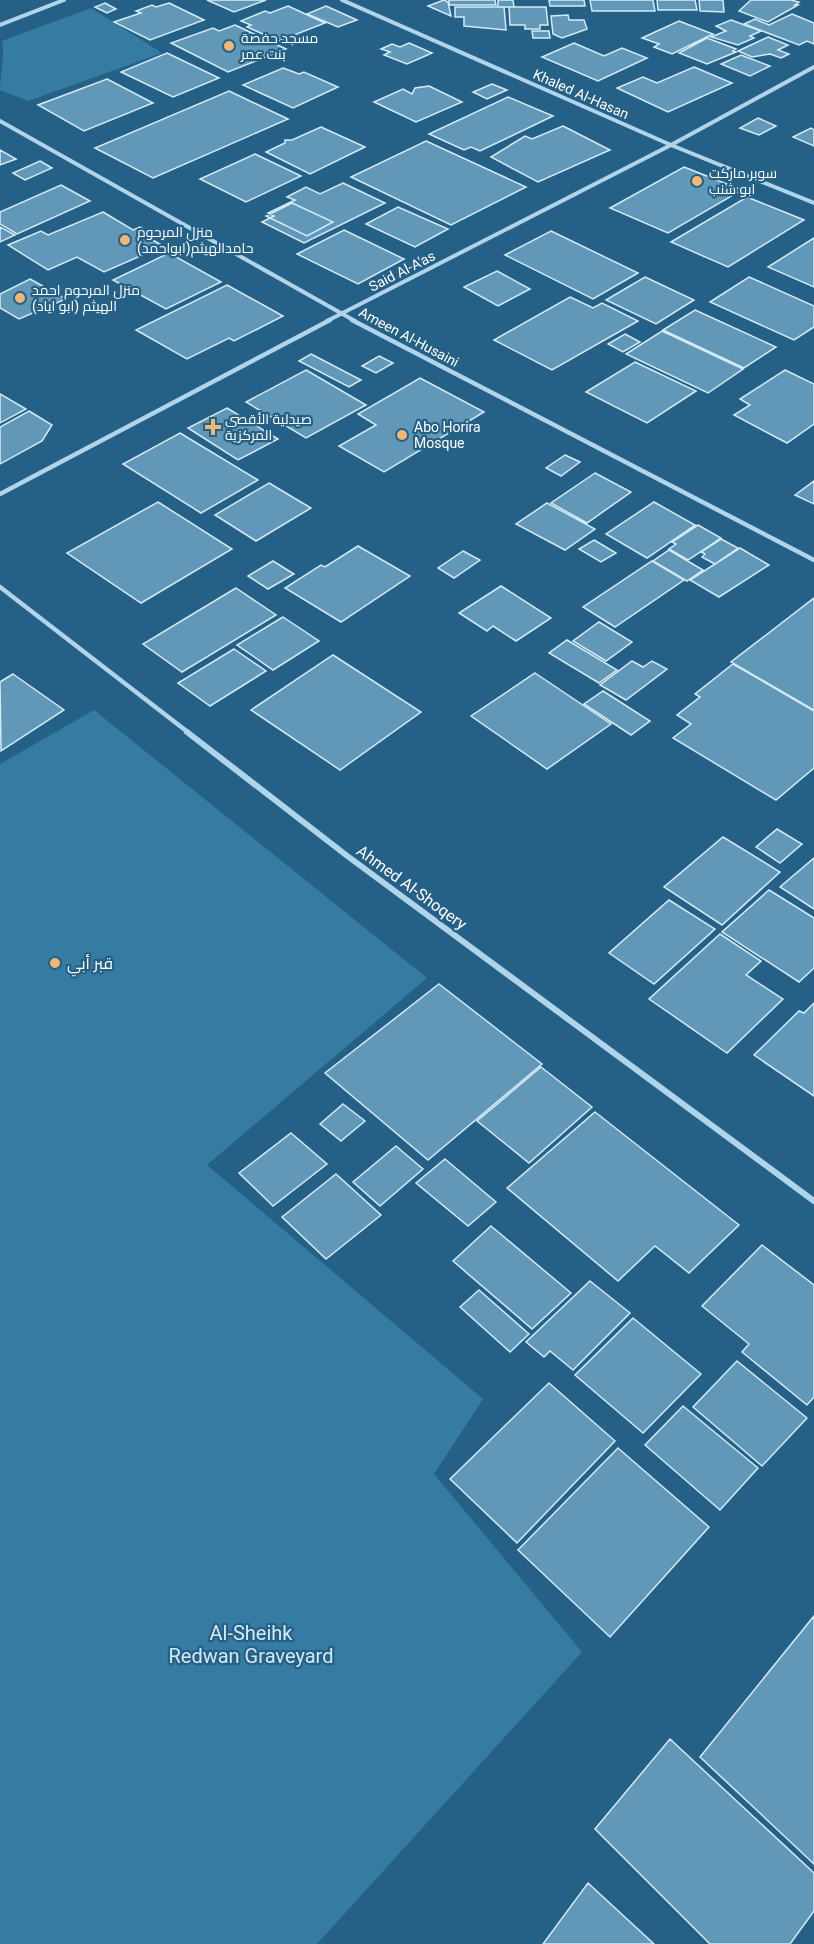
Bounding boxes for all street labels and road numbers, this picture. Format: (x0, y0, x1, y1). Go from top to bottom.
street label: Khaled Al-Hasan (531, 66, 631, 122)
street label: Said Al-A'as (366, 247, 438, 295)
street label: Ameen Al-Husaini (356, 304, 462, 370)
street label: Ahmed Al-Shoqery (353, 841, 471, 934)

